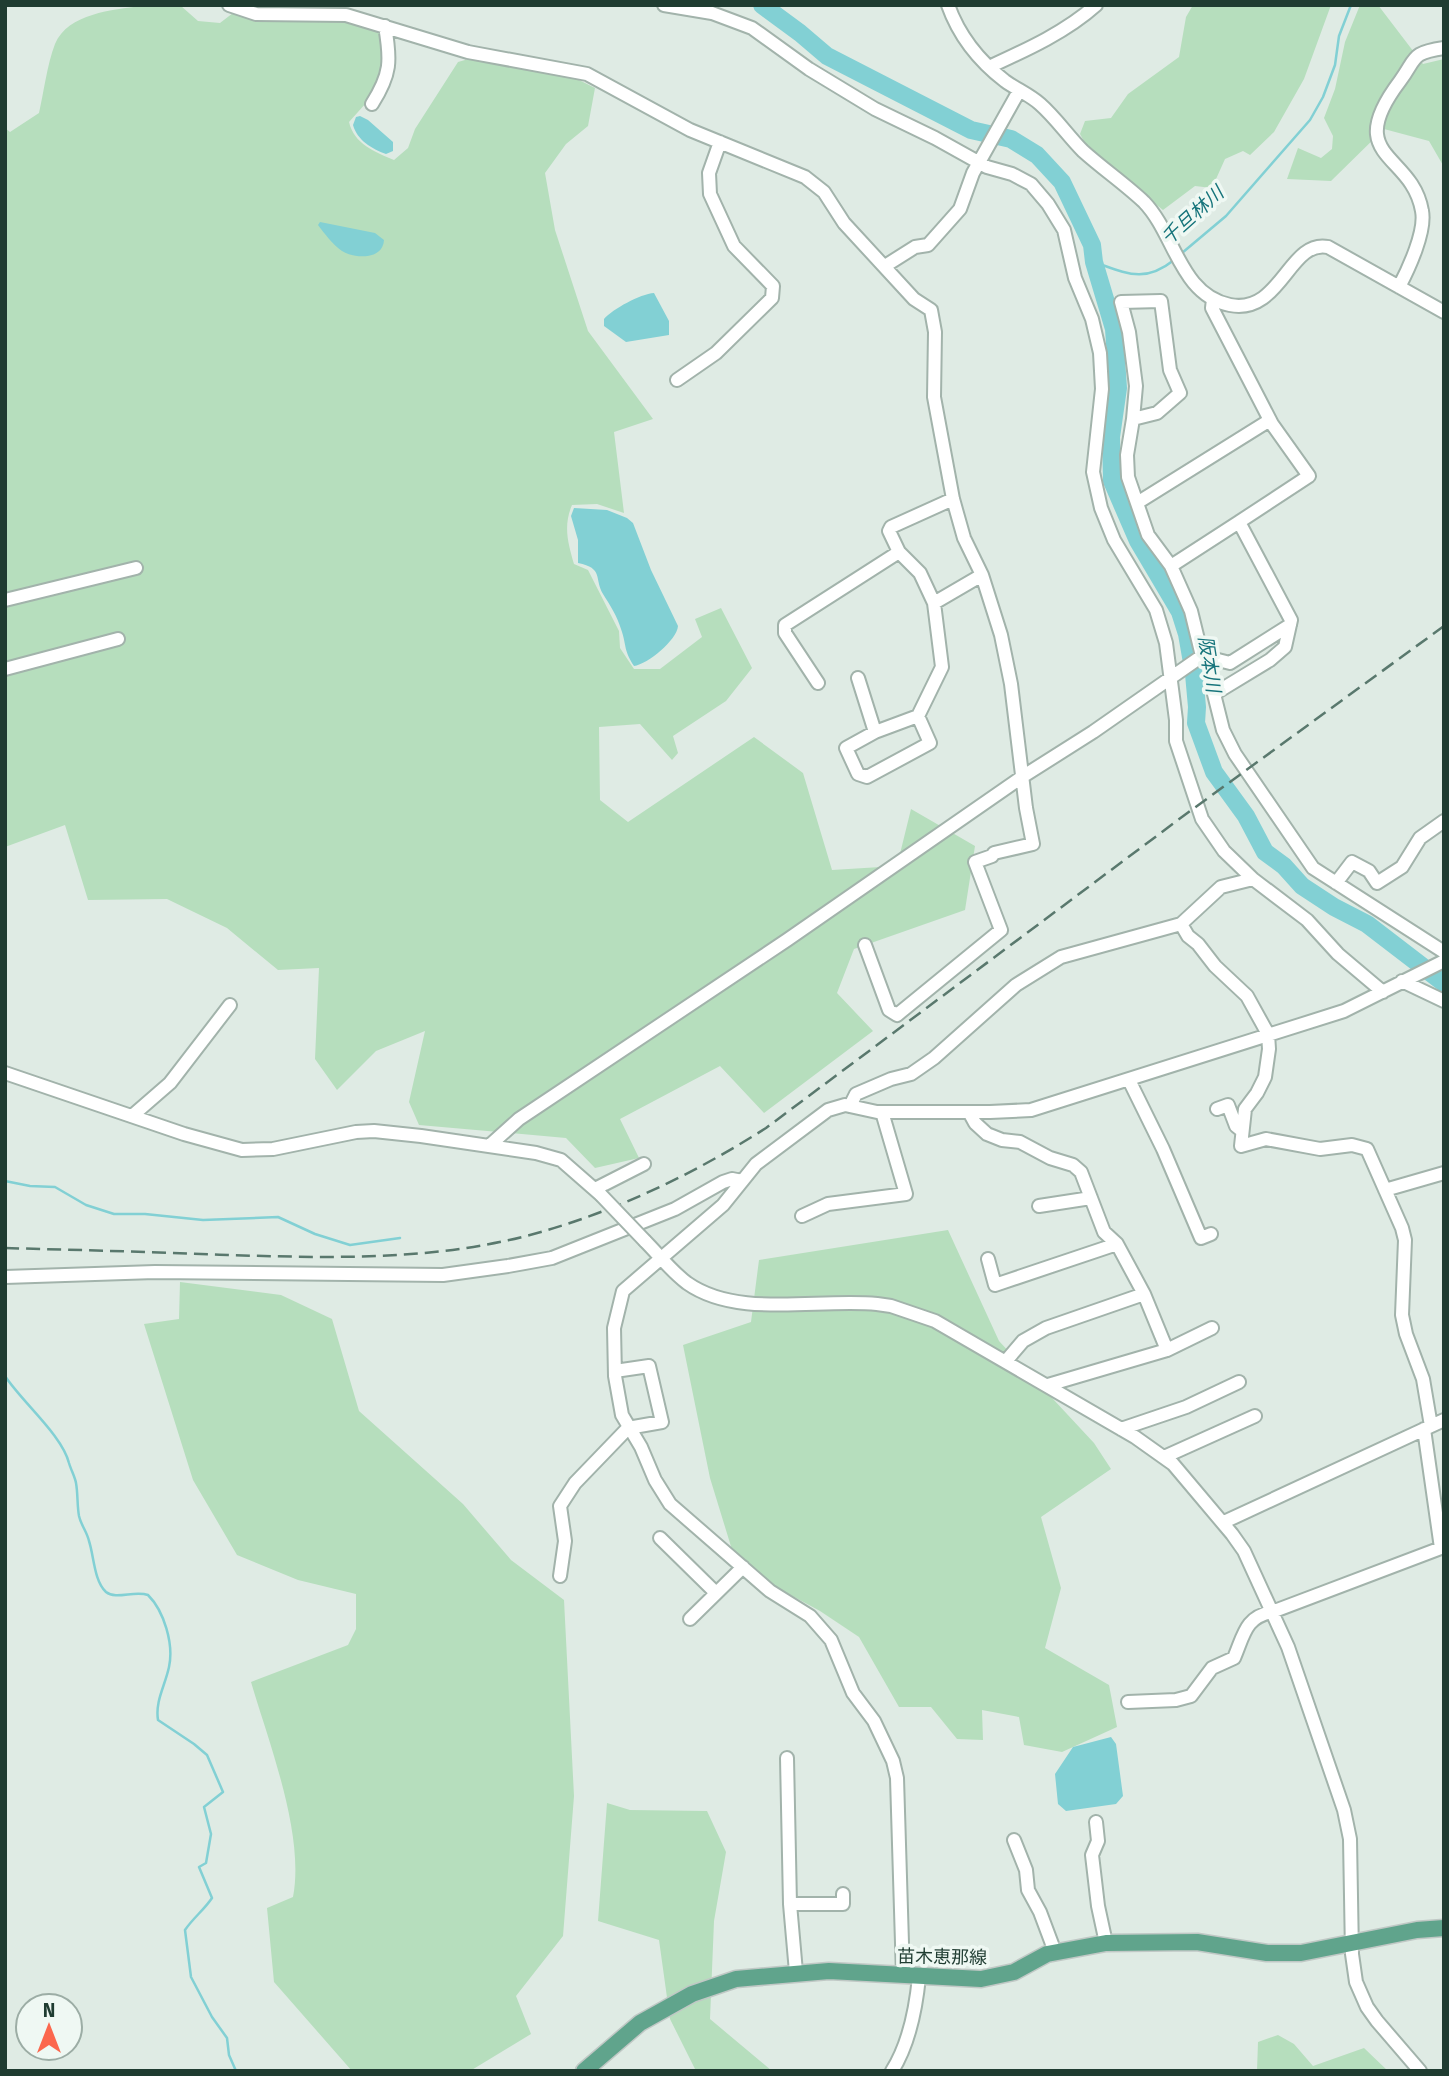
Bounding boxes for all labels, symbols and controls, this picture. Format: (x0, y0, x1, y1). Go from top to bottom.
water label: 千旦林川 (1156, 180, 1230, 249)
water label: 阪本川 (1194, 634, 1226, 696)
street label: 苗木恵那線 (897, 1945, 987, 1969)
north arrow (14, 1992, 84, 2062)
text: N (43, 1999, 55, 2022)

